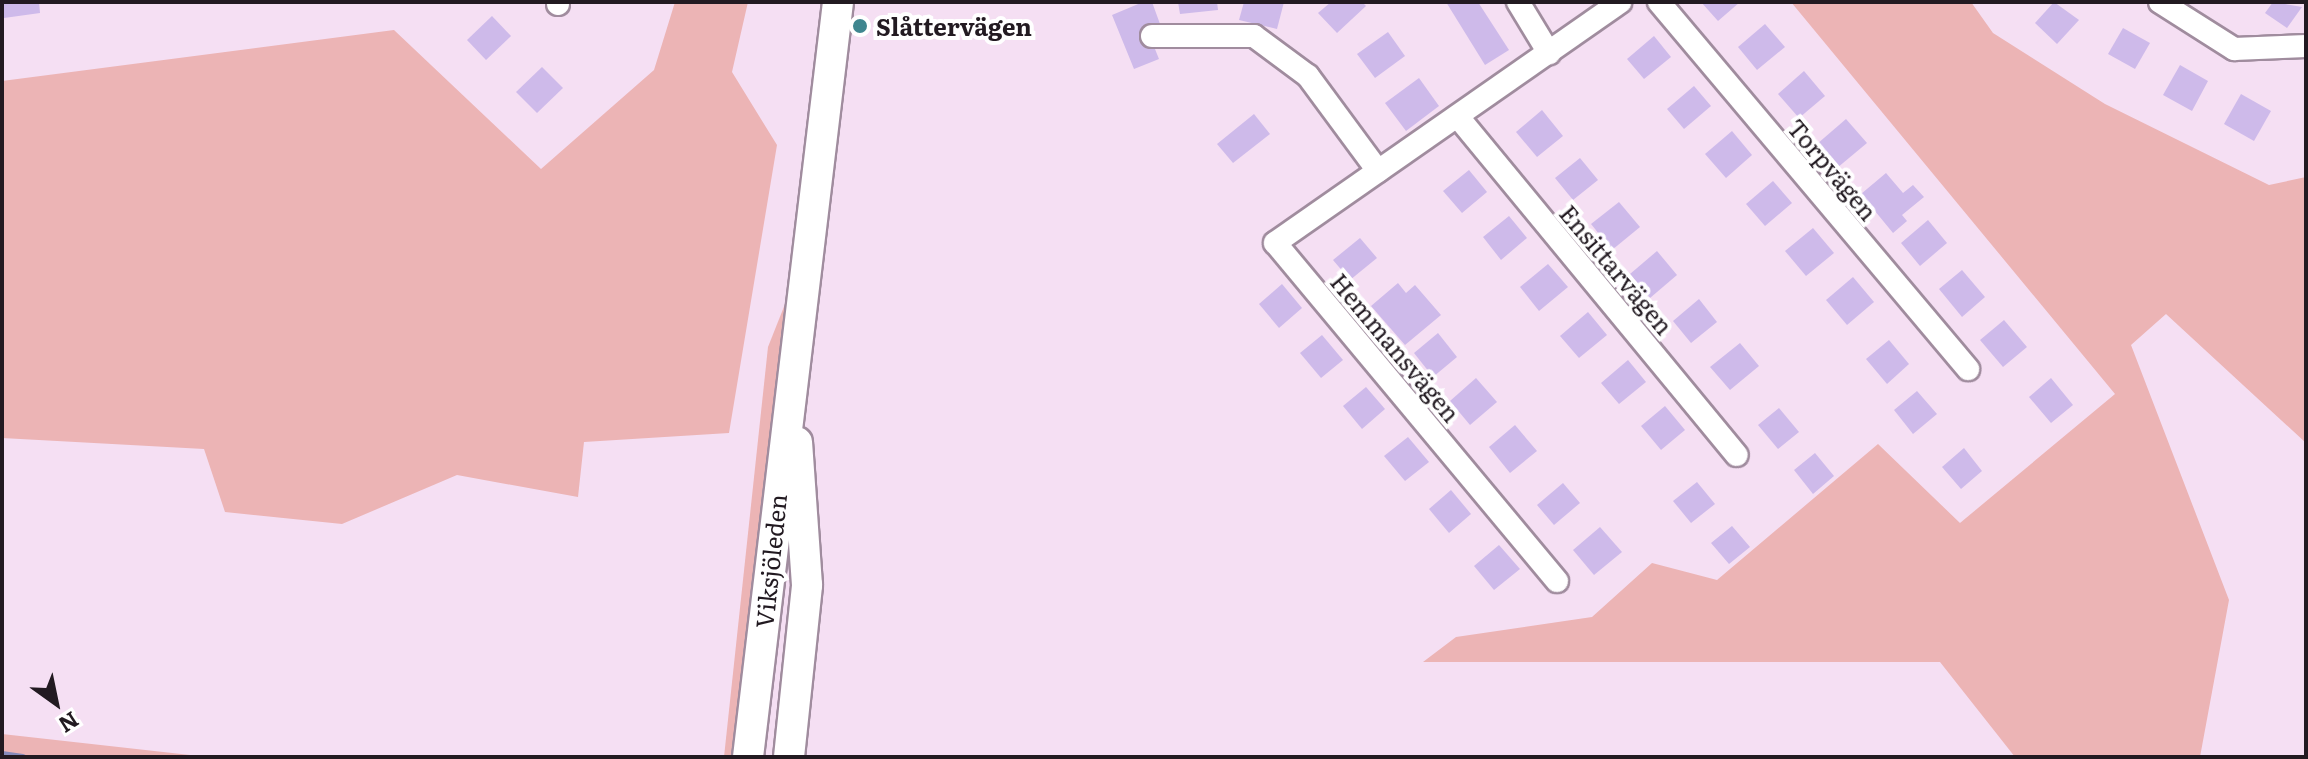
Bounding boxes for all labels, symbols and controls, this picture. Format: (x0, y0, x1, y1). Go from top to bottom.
place label: Slåttervägen (876, 12, 1032, 40)
marker: Slåttervägen (851, 17, 869, 35)
street label: Torpvägen (1782, 112, 1884, 226)
street label: Ensittarvägen (1555, 198, 1679, 340)
street label: Hemmansvägen (1325, 267, 1467, 427)
street label: Viksjöleden (749, 492, 791, 630)
north arrow (16, 663, 96, 743)
text: N (53, 705, 86, 742)

